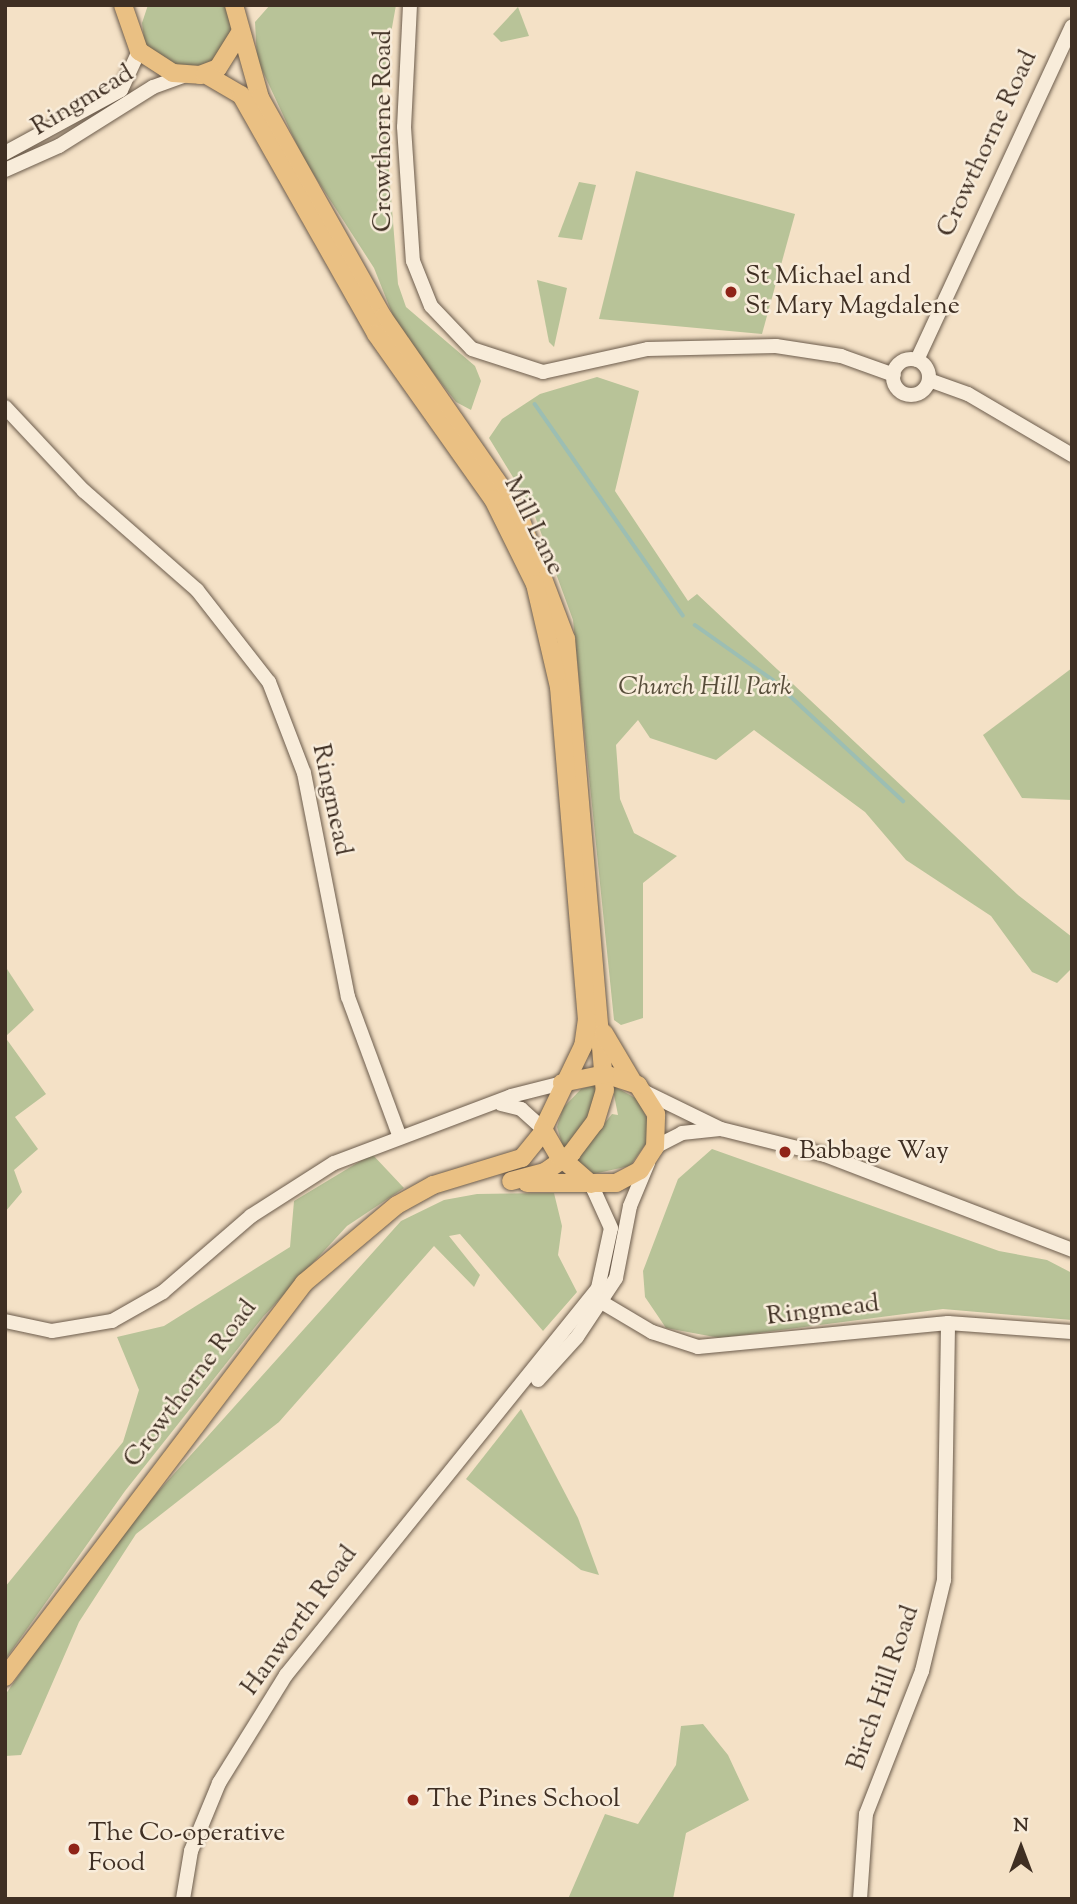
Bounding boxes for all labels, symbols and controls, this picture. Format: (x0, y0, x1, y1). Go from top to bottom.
street label: Crowthorne Road (368, 30, 400, 232)
street label: Crowthorne Road (931, 46, 1045, 242)
street label: Ringmead (26, 58, 140, 144)
place label: St Michael and St Mary Magdalene (745, 261, 960, 322)
marker: St Michael and St Mary Magdalene (723, 284, 739, 300)
street label: Mill Lane (496, 471, 570, 581)
park label: Church Hill Park (618, 672, 792, 704)
street label: Ringmead (304, 741, 358, 859)
place label: Babbage Way (799, 1136, 949, 1168)
marker: Babbage Way (777, 1144, 793, 1160)
street label: Ringmead (765, 1289, 881, 1333)
street label: Crowthorne Road (118, 1294, 264, 1474)
street label: Hanworth Road (235, 1540, 365, 1702)
street label: Birch Hill Road (841, 1601, 927, 1775)
place label: The Pines School (427, 1784, 620, 1816)
marker: The Pines School (405, 1792, 421, 1808)
north arrow (986, 1813, 1056, 1883)
text: N (1013, 1813, 1029, 1840)
place label: The Co-operative Food (88, 1818, 285, 1880)
marker: The Co-operative Food (66, 1841, 82, 1857)

